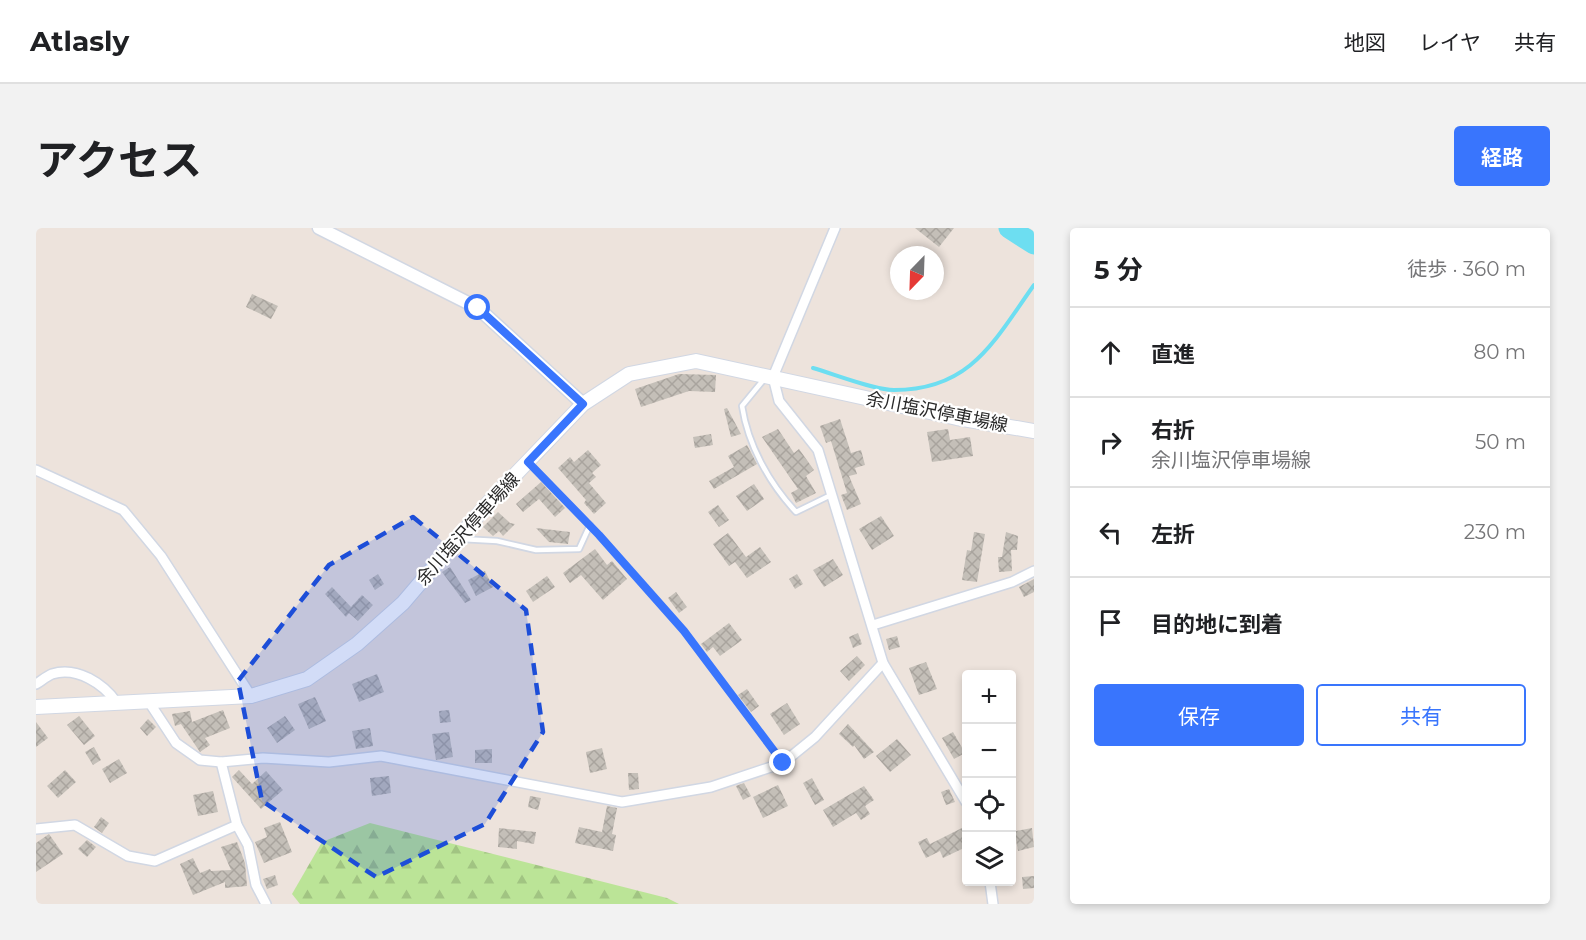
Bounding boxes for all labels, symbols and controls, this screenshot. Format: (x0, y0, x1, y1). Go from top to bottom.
text: Atlasly (30, 24, 129, 58)
text: 地図 (1344, 30, 1386, 55)
text: レイヤ (1419, 30, 1481, 55)
text: 共有 (1514, 30, 1556, 55)
button: 経路 (1454, 126, 1550, 186)
text: アクセス (36, 134, 202, 186)
north arrow (890, 246, 944, 300)
text: 5 分 (1094, 254, 1143, 286)
text: 徒歩 · 360 m (1407, 257, 1526, 281)
route start (464, 294, 490, 320)
icon: ahead (1094, 336, 1127, 369)
text: 80 m (1474, 340, 1526, 364)
text: 直進 (1151, 341, 1195, 368)
street label: 余川塩沢停車場線 (864, 387, 1010, 437)
text: 右折 (1151, 417, 1195, 444)
icon: right (1094, 426, 1127, 459)
text: 50 m (1475, 430, 1526, 454)
text: 余川塩沢停車場線 (1151, 448, 1311, 472)
street label: 余川塩沢停車場線 (412, 468, 524, 590)
icon: left (1094, 516, 1127, 549)
text: 230 m (1464, 520, 1526, 544)
text: 左折 (1151, 521, 1195, 548)
icon: arrive (1094, 606, 1127, 639)
text: 目的地に到着 (1151, 611, 1283, 638)
map controls (962, 670, 1016, 886)
button: + (962, 670, 1016, 724)
button: 保存 (1094, 684, 1304, 746)
button: 共有 (1316, 684, 1526, 746)
button: − (962, 724, 1016, 778)
route end (769, 749, 795, 775)
button: locate (962, 778, 1016, 832)
button: layers (962, 832, 1016, 886)

